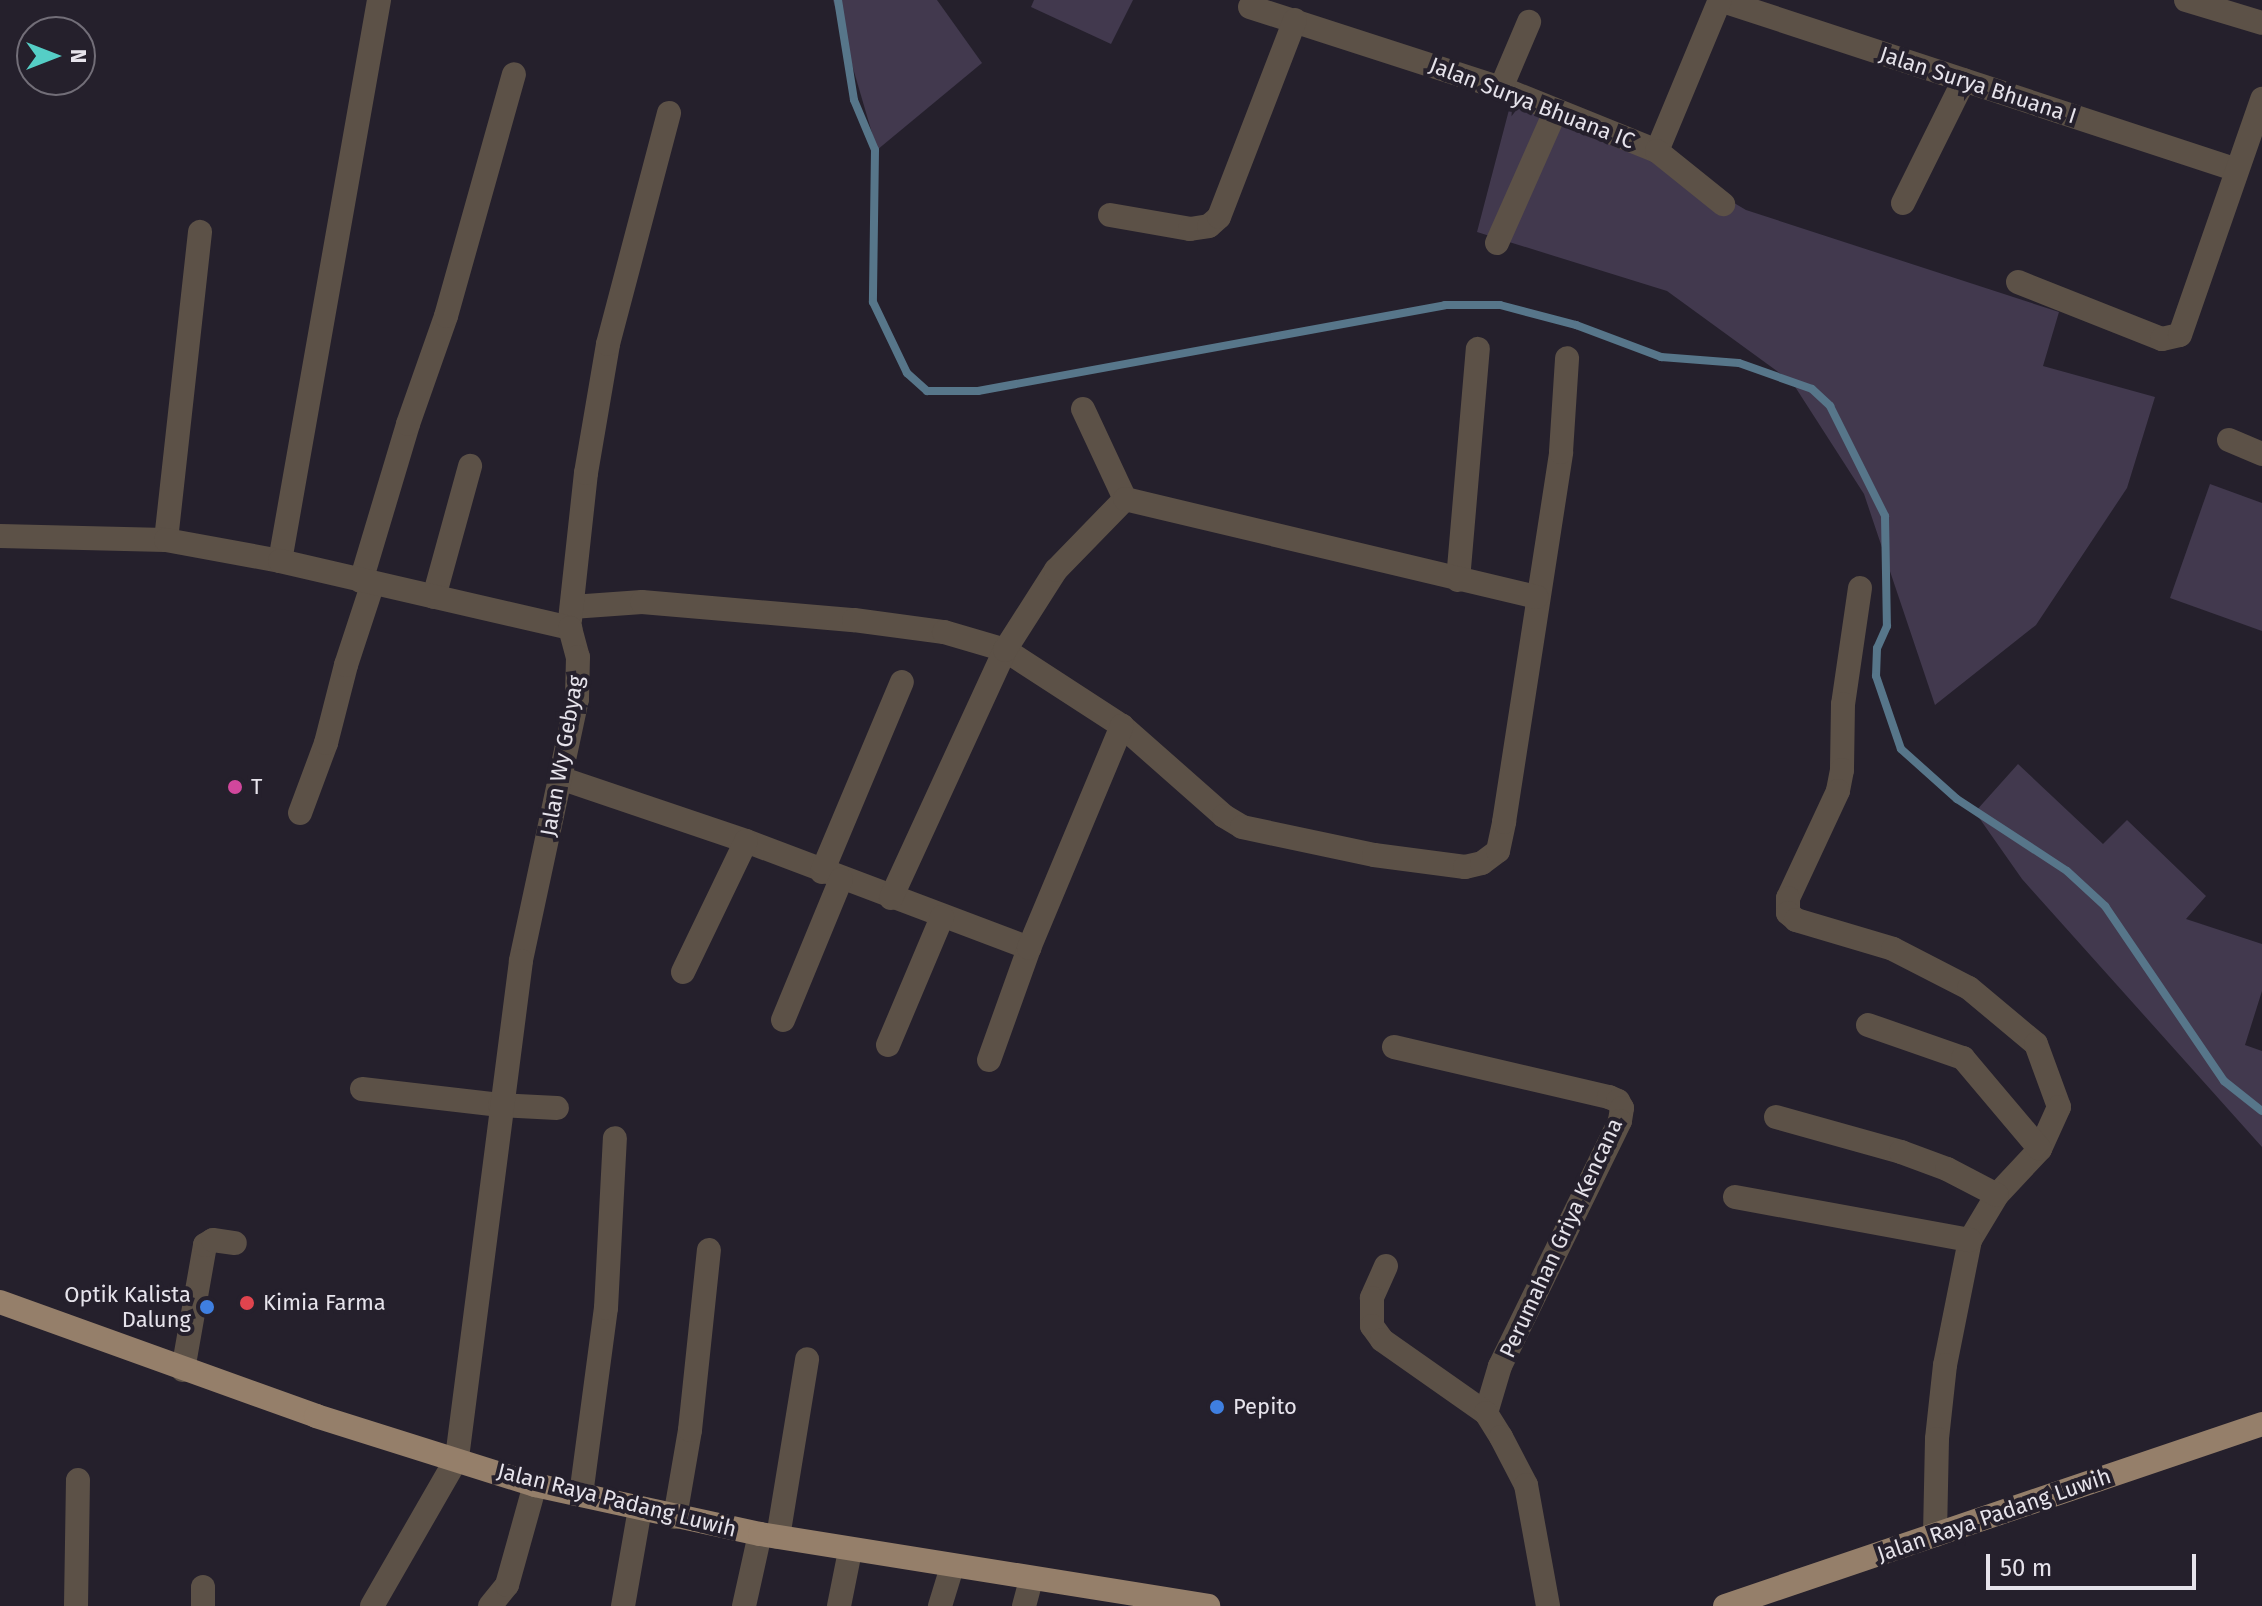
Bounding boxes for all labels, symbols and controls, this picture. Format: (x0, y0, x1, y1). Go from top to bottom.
north arrow (16, 16, 96, 96)
street label: Jalan Surya Bhuana I (1876, 41, 2080, 129)
text: N (65, 49, 92, 63)
street label: Jalan Surya Bhuana IC (1426, 52, 1638, 154)
street label: Jalan Wy Gebyag (535, 674, 589, 838)
place label: T (251, 774, 262, 800)
marker: T (226, 778, 244, 796)
street label: Perumahan Griya Kencana (1494, 1114, 1628, 1362)
place label: Optik Kalista Dalung (64, 1281, 191, 1332)
place label: Kimia Farma (263, 1290, 386, 1316)
marker: Kimia Farma (238, 1294, 256, 1312)
marker: Optik Kalista Dalung (198, 1298, 216, 1316)
place label: Pepito (1233, 1394, 1297, 1420)
marker: Pepito (1208, 1398, 1226, 1416)
street label: Jalan Raya Padang Luwih (495, 1457, 739, 1543)
street label: Jalan Raya Padang Luwih (1874, 1463, 2114, 1567)
scale bar (1990, 1538, 2200, 1588)
text: 50 m (2000, 1554, 2052, 1582)

